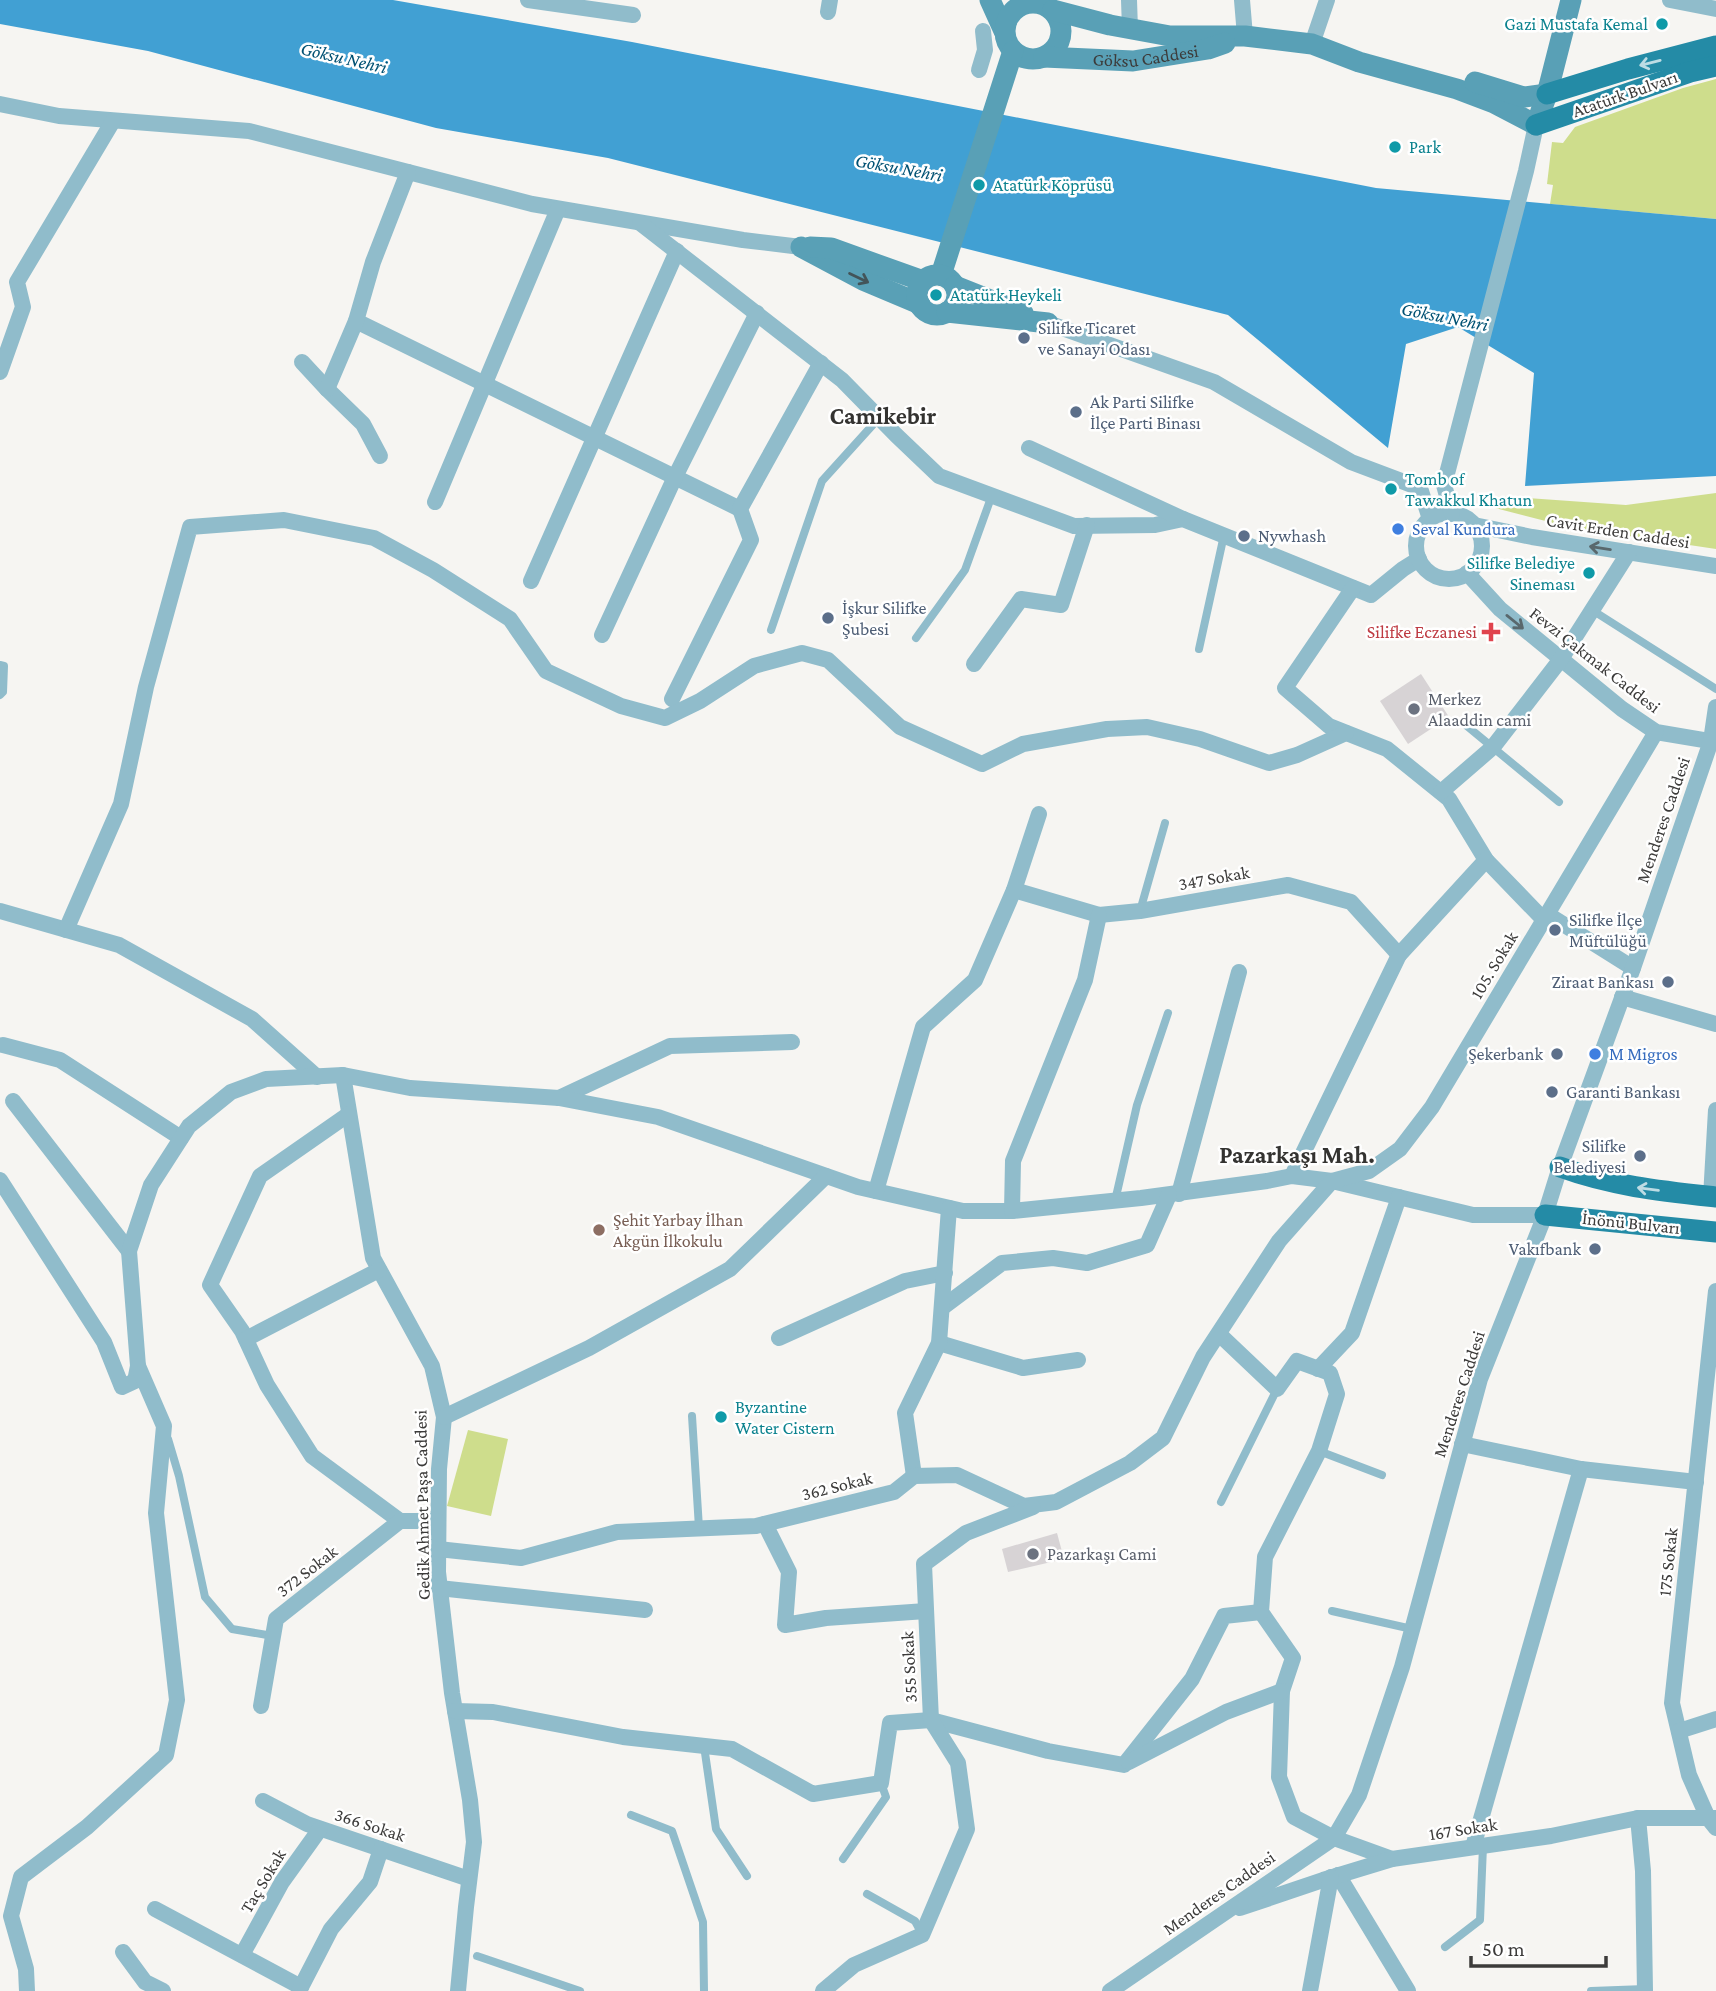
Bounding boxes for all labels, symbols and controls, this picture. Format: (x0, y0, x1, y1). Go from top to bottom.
place label: Gazi Mustafa Kemal (1504, 14, 1648, 34)
marker: Gazi Mustafa Kemal (1654, 16, 1670, 32)
water label: Göksu Nehri (299, 37, 390, 78)
street label: Göksu Caddesi (1092, 41, 1200, 72)
one-way arrow (1639, 57, 1662, 70)
street label: Atatürk Bulvarı (1570, 67, 1680, 121)
place label: Park (1409, 137, 1441, 157)
marker: Park (1387, 139, 1403, 155)
water label: Göksu Nehri (854, 150, 945, 186)
place label: Atatürk Köprüsü (993, 175, 1113, 195)
marker: Atatürk Köprüsü (971, 177, 987, 193)
one-way arrow (848, 271, 869, 285)
place label: Atatürk Heykeli (950, 285, 1062, 305)
marker: Atatürk Heykeli (928, 287, 944, 303)
water label: Göksu Nehri (1400, 298, 1491, 335)
place label: Silifke Ticaret ve Sanayi Odası (1037, 318, 1150, 359)
marker: Silifke Ticaret ve Sanayi Odası (1016, 330, 1032, 346)
place label: Ak Parti Silifke İlçe Parti Binası (1090, 392, 1201, 433)
district label: Camikebir (830, 402, 937, 429)
marker: Ak Parti Silifke İlçe Parti Binası (1068, 404, 1084, 420)
place label: Tomb of Tawakkul Khatun (1405, 469, 1532, 510)
marker: Tomb of Tawakkul Khatun (1383, 481, 1399, 497)
street label: Cavit Erden Caddesi (1545, 510, 1691, 552)
place label: Seval Kundura (1412, 519, 1516, 539)
marker: Seval Kundura (1390, 521, 1406, 537)
place label: Nywhash (1258, 526, 1326, 546)
marker: Nywhash (1236, 528, 1252, 544)
one-way arrow (1589, 541, 1612, 554)
place label: Silifke Belediye Sineması (1467, 553, 1575, 594)
marker: Silifke Belediye Sineması (1581, 565, 1597, 581)
place label: İşkur Silifke Şubesi (842, 598, 927, 639)
street label: Fevzi Çakmak Caddesi (1526, 603, 1664, 717)
marker: İşkur Silifke Şubesi (820, 610, 836, 626)
one-way arrow (1506, 614, 1524, 629)
place label: Silifke Eczanesi (1367, 622, 1477, 642)
marker: Silifke Eczanesi (1483, 624, 1499, 640)
place label: Merkez Alaaddin cami (1428, 689, 1532, 730)
marker: Merkez Alaaddin cami (1406, 701, 1422, 717)
street label: Menderes Caddesi (1632, 754, 1694, 886)
street label: 347 Sokak (1177, 862, 1251, 894)
place label: Silifke İlçe Müftülüğü (1569, 910, 1647, 951)
marker: Silifke İlçe Müftülüğü (1547, 922, 1563, 938)
street label: 105. Sokak (1466, 927, 1522, 1002)
place label: Ziraat Bankası (1551, 972, 1654, 992)
marker: Ziraat Bankası (1660, 974, 1676, 990)
place label: Şekerbank (1468, 1044, 1543, 1064)
place label: M Migros (1609, 1044, 1678, 1064)
marker: Şekerbank (1549, 1046, 1565, 1062)
marker: M Migros (1587, 1046, 1603, 1062)
place label: Garanti Bankası (1566, 1082, 1681, 1102)
marker: Garanti Bankası (1544, 1084, 1560, 1100)
place label: Silifke Belediyesi (1554, 1136, 1626, 1177)
district label: Pazarkaşı Mah. (1219, 1141, 1375, 1168)
marker: Silifke Belediyesi (1632, 1148, 1648, 1164)
one-way arrow (1637, 1182, 1660, 1195)
street label: İnönü Bulvarı (1581, 1208, 1681, 1238)
place label: Şehit Yarbay İlhan Akgün İlkokulu (613, 1210, 743, 1251)
marker: Şehit Yarbay İlhan Akgün İlkokulu (591, 1222, 607, 1238)
place label: Vakıfbank (1509, 1239, 1581, 1259)
marker: Vakıfbank (1587, 1241, 1603, 1257)
street label: Menderes Caddesi (1429, 1328, 1489, 1460)
place label: Byzantine Water Cistern (735, 1397, 835, 1438)
street label: Gedik Ahmet Paşa Caddesi (410, 1409, 434, 1600)
marker: Byzantine Water Cistern (713, 1409, 729, 1425)
street label: 362 Sokak (800, 1467, 875, 1504)
street label: 175 Sokak (1654, 1526, 1682, 1597)
street label: 372 Sokak (273, 1541, 342, 1601)
place label: Pazarkaşı Cami (1047, 1544, 1157, 1564)
marker: Pazarkaşı Cami (1025, 1546, 1041, 1562)
street label: 355 Sokak (897, 1630, 921, 1703)
street label: 366 Sokak (332, 1804, 408, 1846)
street label: 167 Sokak (1427, 1814, 1499, 1844)
street label: Taç Sokak (236, 1845, 290, 1917)
street label: Menderes Caddesi (1159, 1847, 1279, 1939)
scale bar (1471, 1924, 1606, 1968)
text: 50 m (1482, 1937, 1525, 1961)

